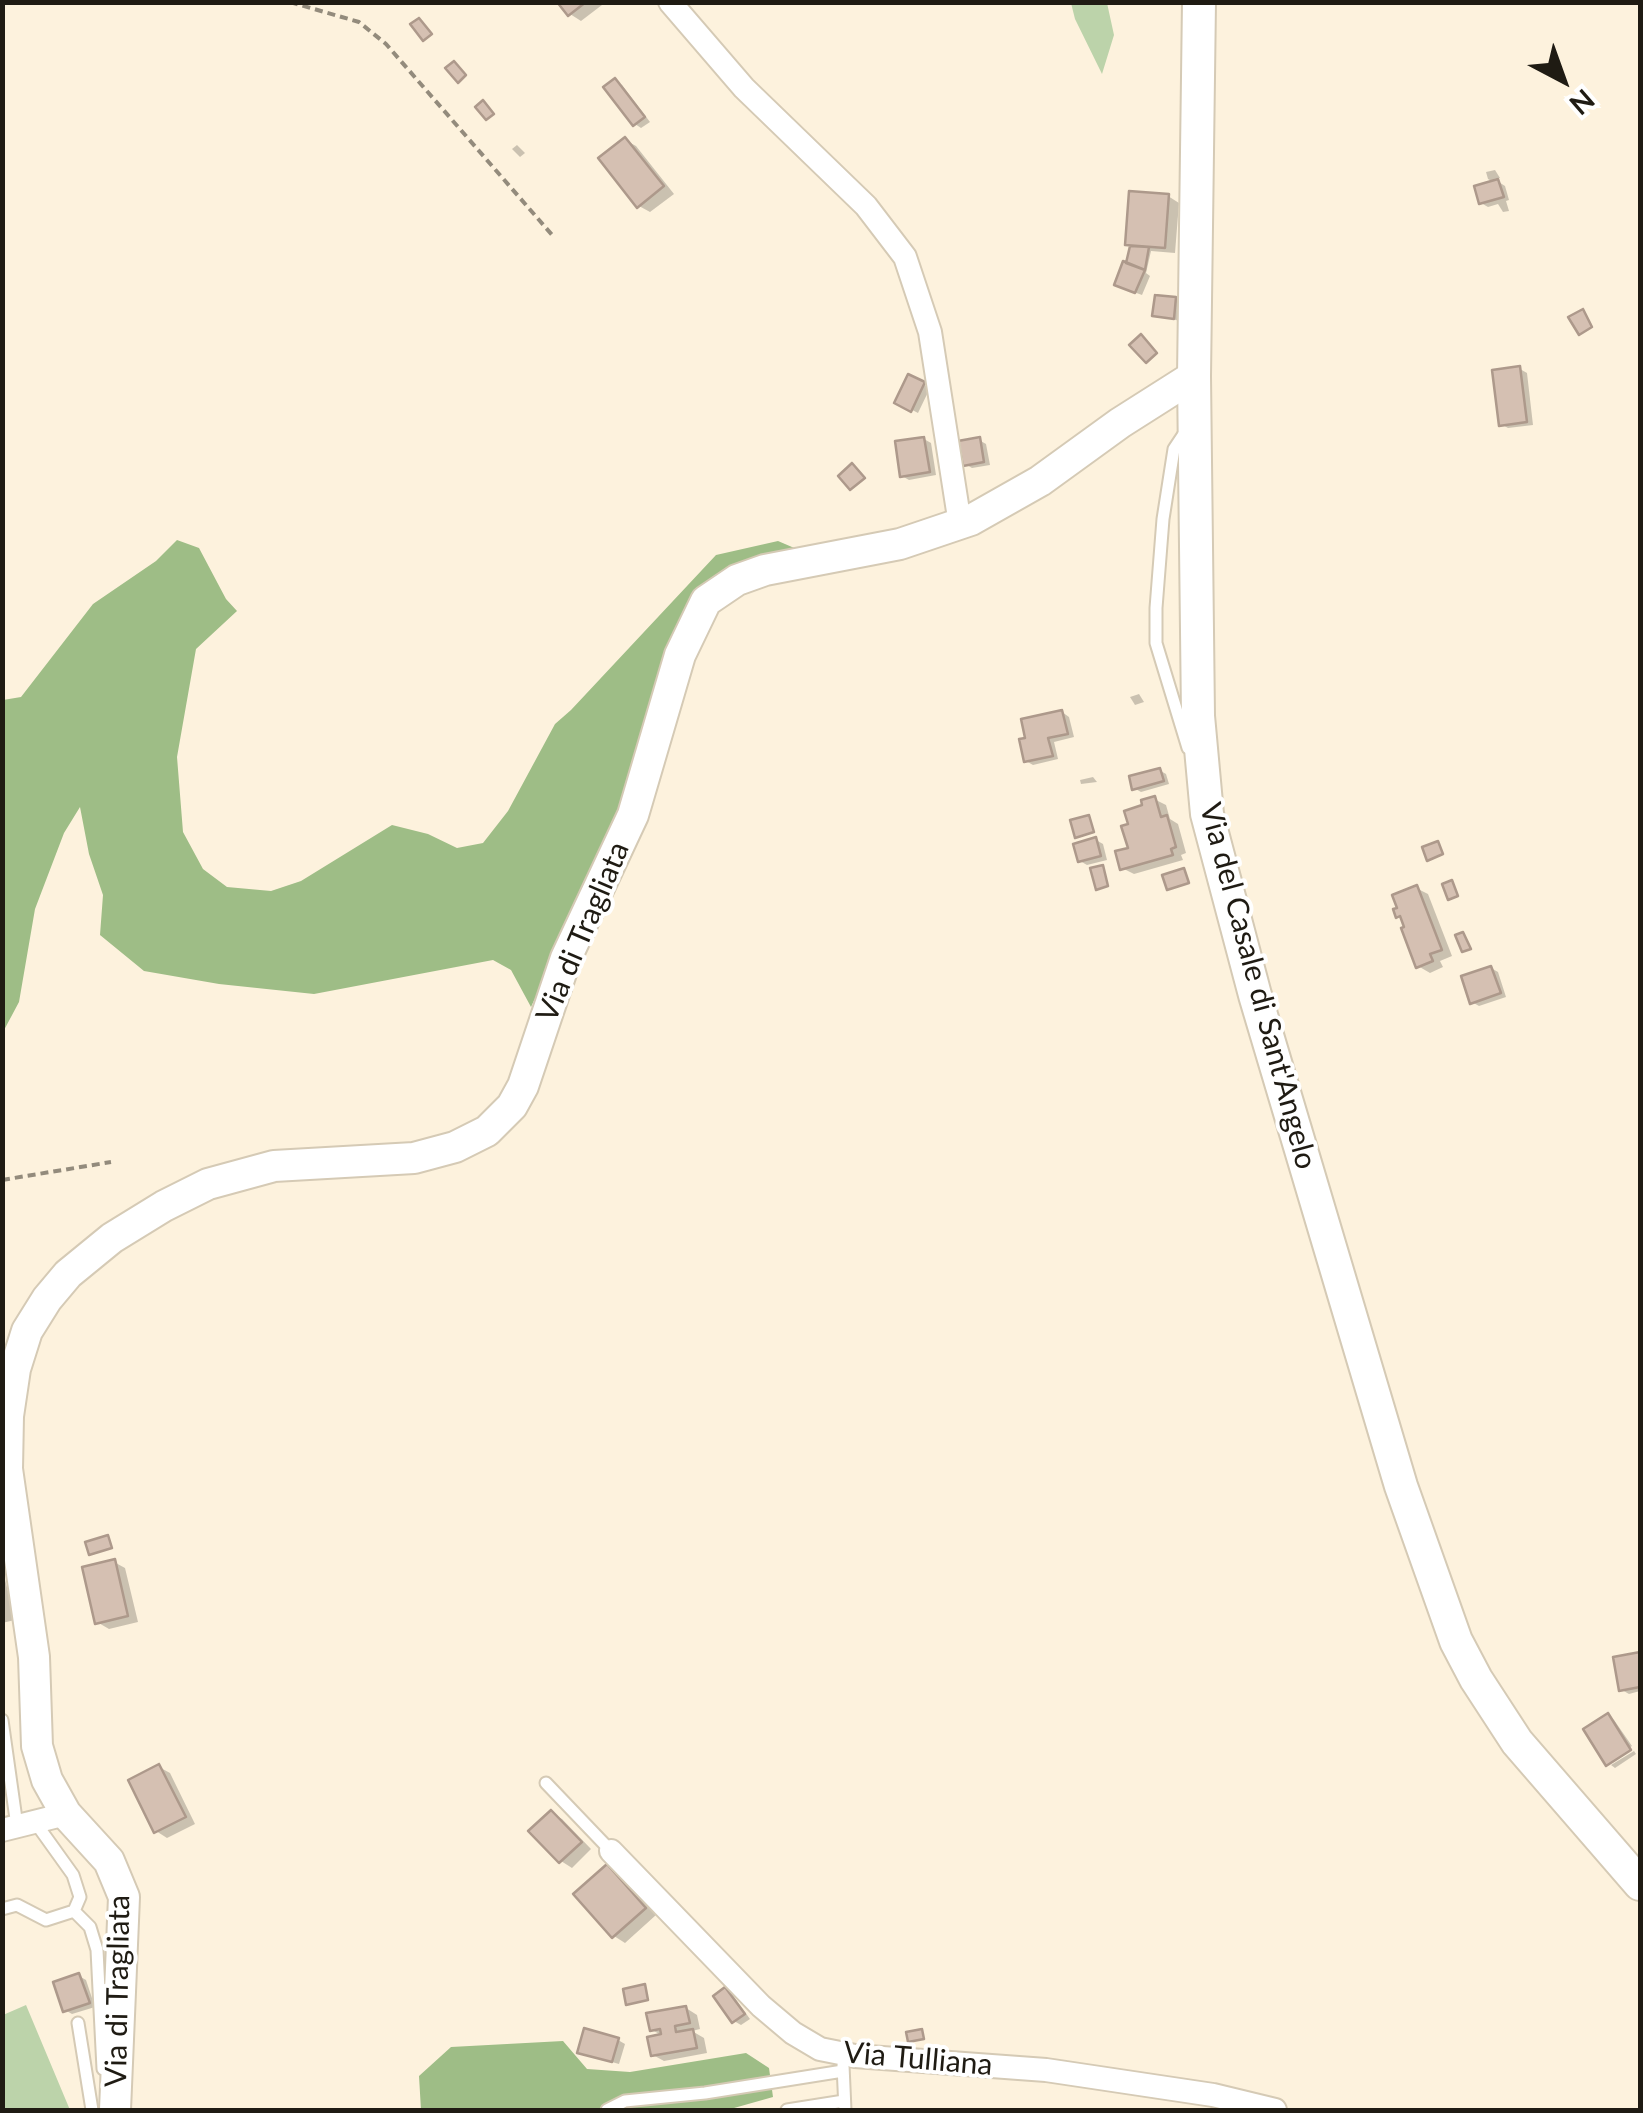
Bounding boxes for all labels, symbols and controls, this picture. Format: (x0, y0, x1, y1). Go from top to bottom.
north arrow (1513, 30, 1613, 130)
text: N (1563, 83, 1602, 123)
street label: Via del Casale di Sant'Angelo (1192, 799, 1324, 1173)
street label: Via di Tragliata (529, 837, 637, 1027)
street label: Via di Tragliata (98, 1895, 138, 2087)
street label: Via Tulliana (842, 2035, 994, 2083)

